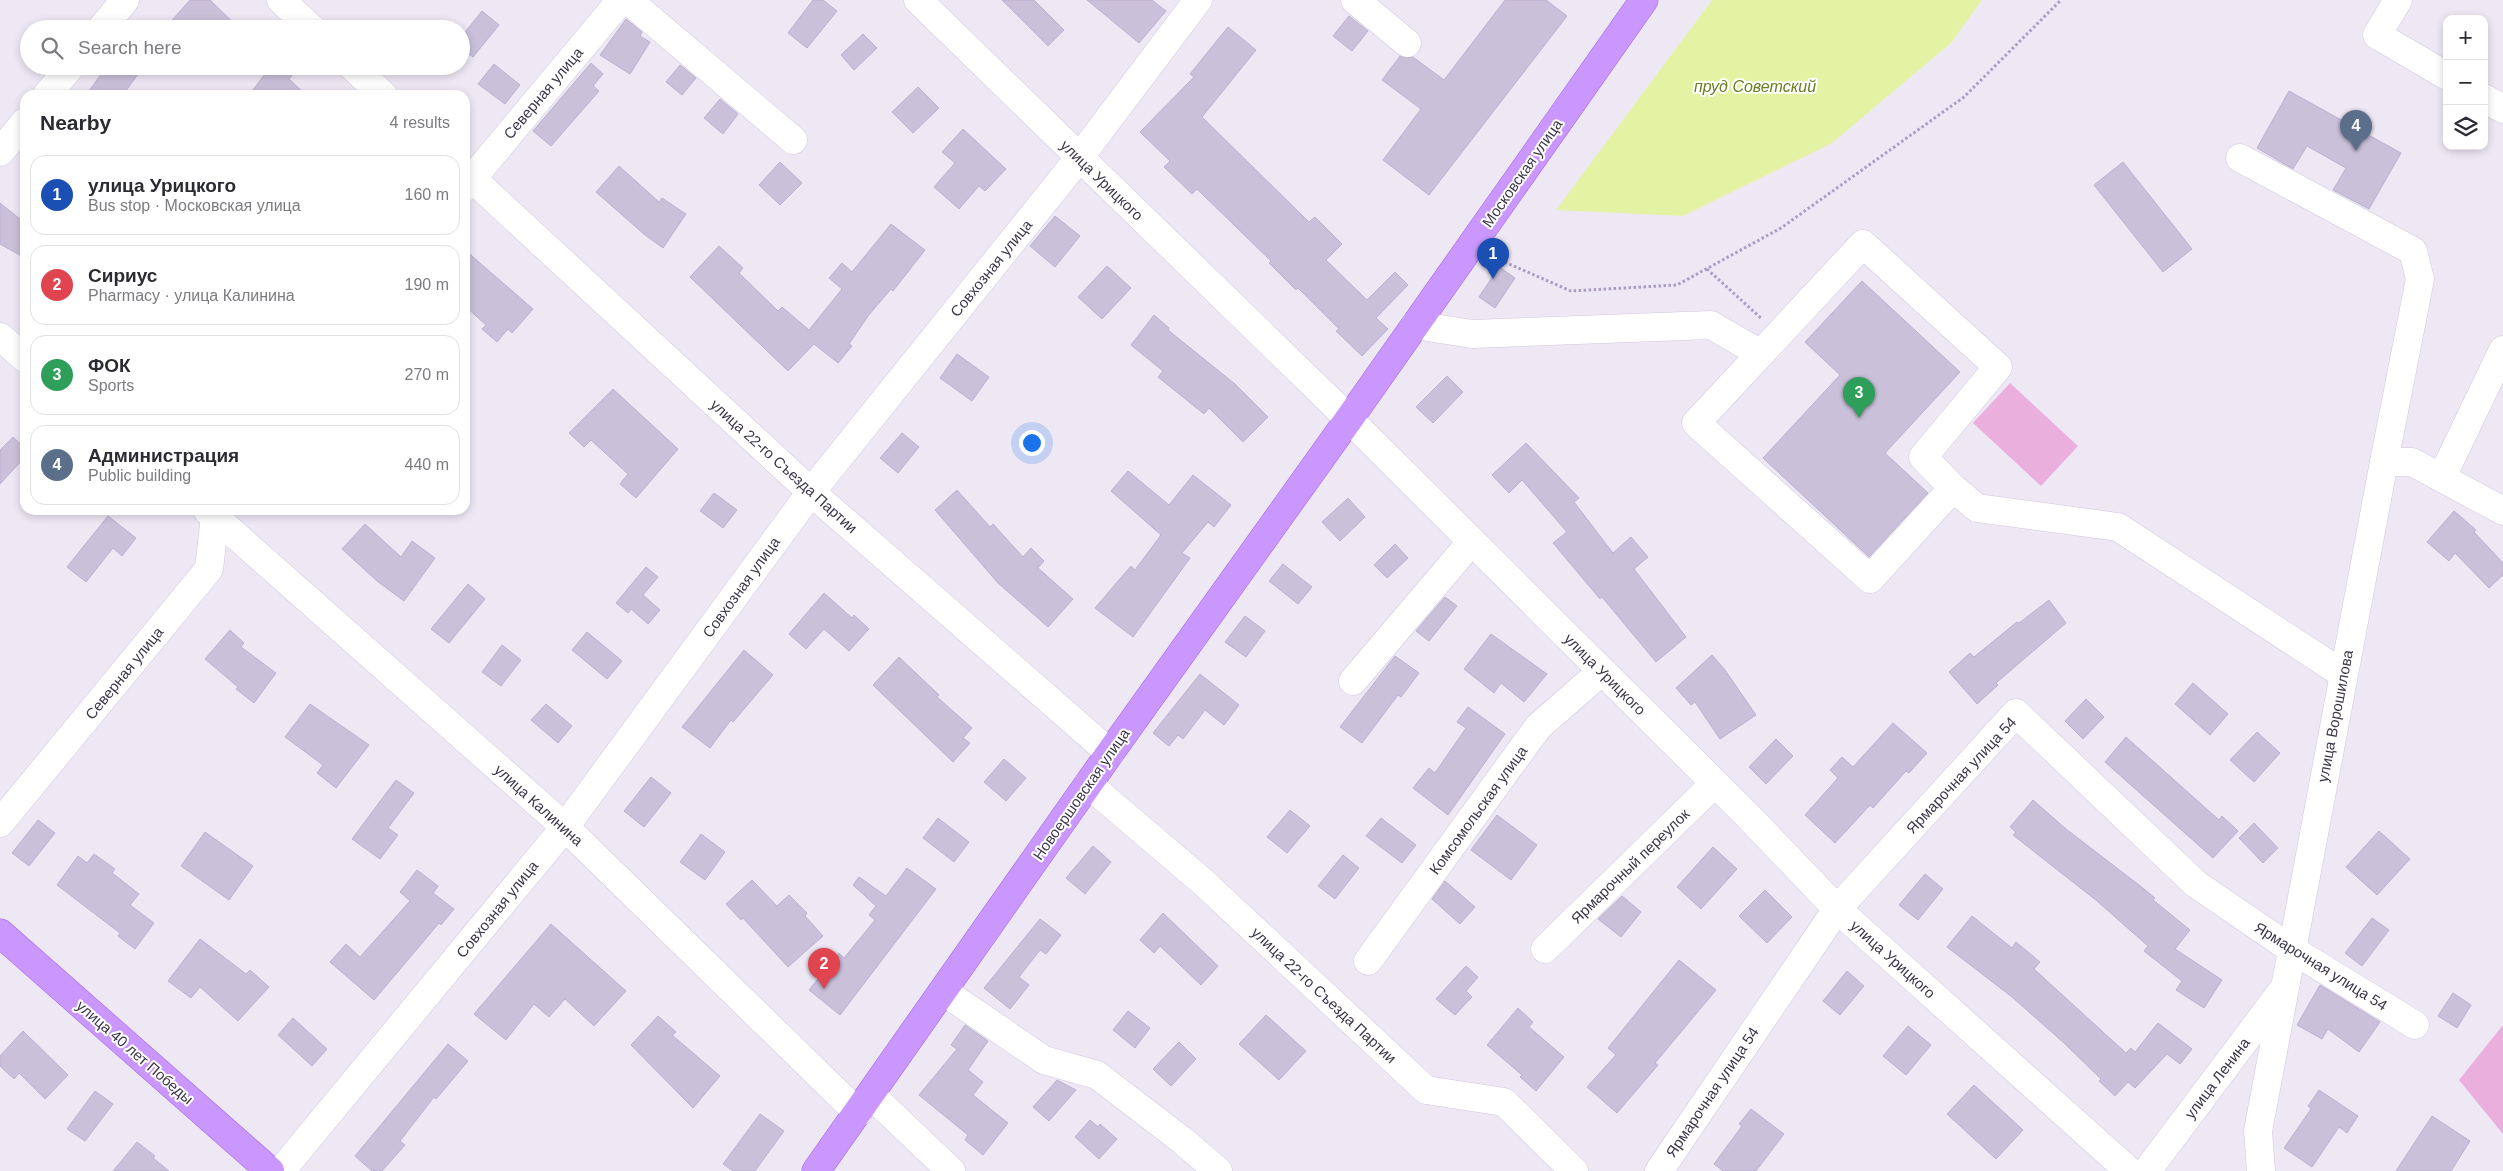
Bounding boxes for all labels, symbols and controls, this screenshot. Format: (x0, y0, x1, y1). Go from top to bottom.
map controls (2443, 15, 2488, 150)
button: + (2443, 15, 2488, 60)
search box (20, 20, 470, 75)
icon: search (38, 34, 66, 62)
text: Search here (78, 37, 182, 58)
street label: Северная улица (500, 43, 587, 142)
button: − (2443, 60, 2488, 105)
water label: пруд Советский (1694, 78, 1816, 95)
button: layers (2443, 105, 2488, 150)
pin: 4 (2340, 110, 2372, 151)
text: Nearby (40, 111, 111, 134)
text: 4 results (390, 114, 450, 131)
street label: Московская улица (1478, 115, 1566, 230)
street label: улица Урицкого (1057, 136, 1147, 224)
text: улица Урицкого (88, 175, 236, 196)
text: 1 (53, 186, 61, 203)
text: 160 m (405, 186, 449, 203)
text: Bus stop · Московская улица (88, 197, 301, 214)
street label: Совхозная улица (947, 216, 1036, 320)
pin: 1 (1477, 238, 1509, 279)
text: Сириус (88, 265, 157, 286)
text: 2 (53, 276, 61, 293)
text: 190 m (405, 276, 449, 293)
text: Pharmacy · улица Калинина (88, 287, 295, 304)
text: ФОК (88, 355, 131, 376)
text: 3 (53, 366, 61, 383)
text: 270 m (405, 366, 449, 383)
text: Sports (88, 377, 134, 394)
pin: 3 (1843, 377, 1875, 418)
street label: улица 22-го Съезда Партии (707, 396, 861, 536)
your location (1019, 430, 1045, 456)
text: Администрация (88, 445, 239, 466)
text: 4 (53, 456, 61, 473)
text: 440 m (405, 456, 449, 473)
text: Public building (88, 467, 191, 484)
street label: Совхозная улица (699, 533, 783, 640)
street label: Северная улица (82, 623, 167, 723)
street label: улица Урицкого (1561, 630, 1649, 718)
street label: улица Ворошилова (2314, 648, 2356, 784)
street label: Ярмарочная улица 54 (1903, 713, 2019, 837)
street label: Новоершовская улица (1029, 725, 1133, 863)
street label: Комсомольская улица (1426, 742, 1531, 878)
street label: улица Калинина (491, 761, 587, 850)
street label: Ярмарочный переулок (1567, 805, 1693, 927)
street label: Совхозная улица (453, 857, 542, 961)
street label: улица Урицкого (1847, 917, 1939, 1001)
street label: Ярмарочная улица 54 (2252, 918, 2390, 1014)
street label: улица 22-го Съезда Партии (1248, 923, 1400, 1067)
pin: 2 (808, 948, 840, 989)
street label: улица 40 лет Победы (73, 997, 197, 1107)
street label: Ярмарочная улица 54 (1662, 1024, 1762, 1160)
street label: улица Ленина (2181, 1034, 2253, 1122)

